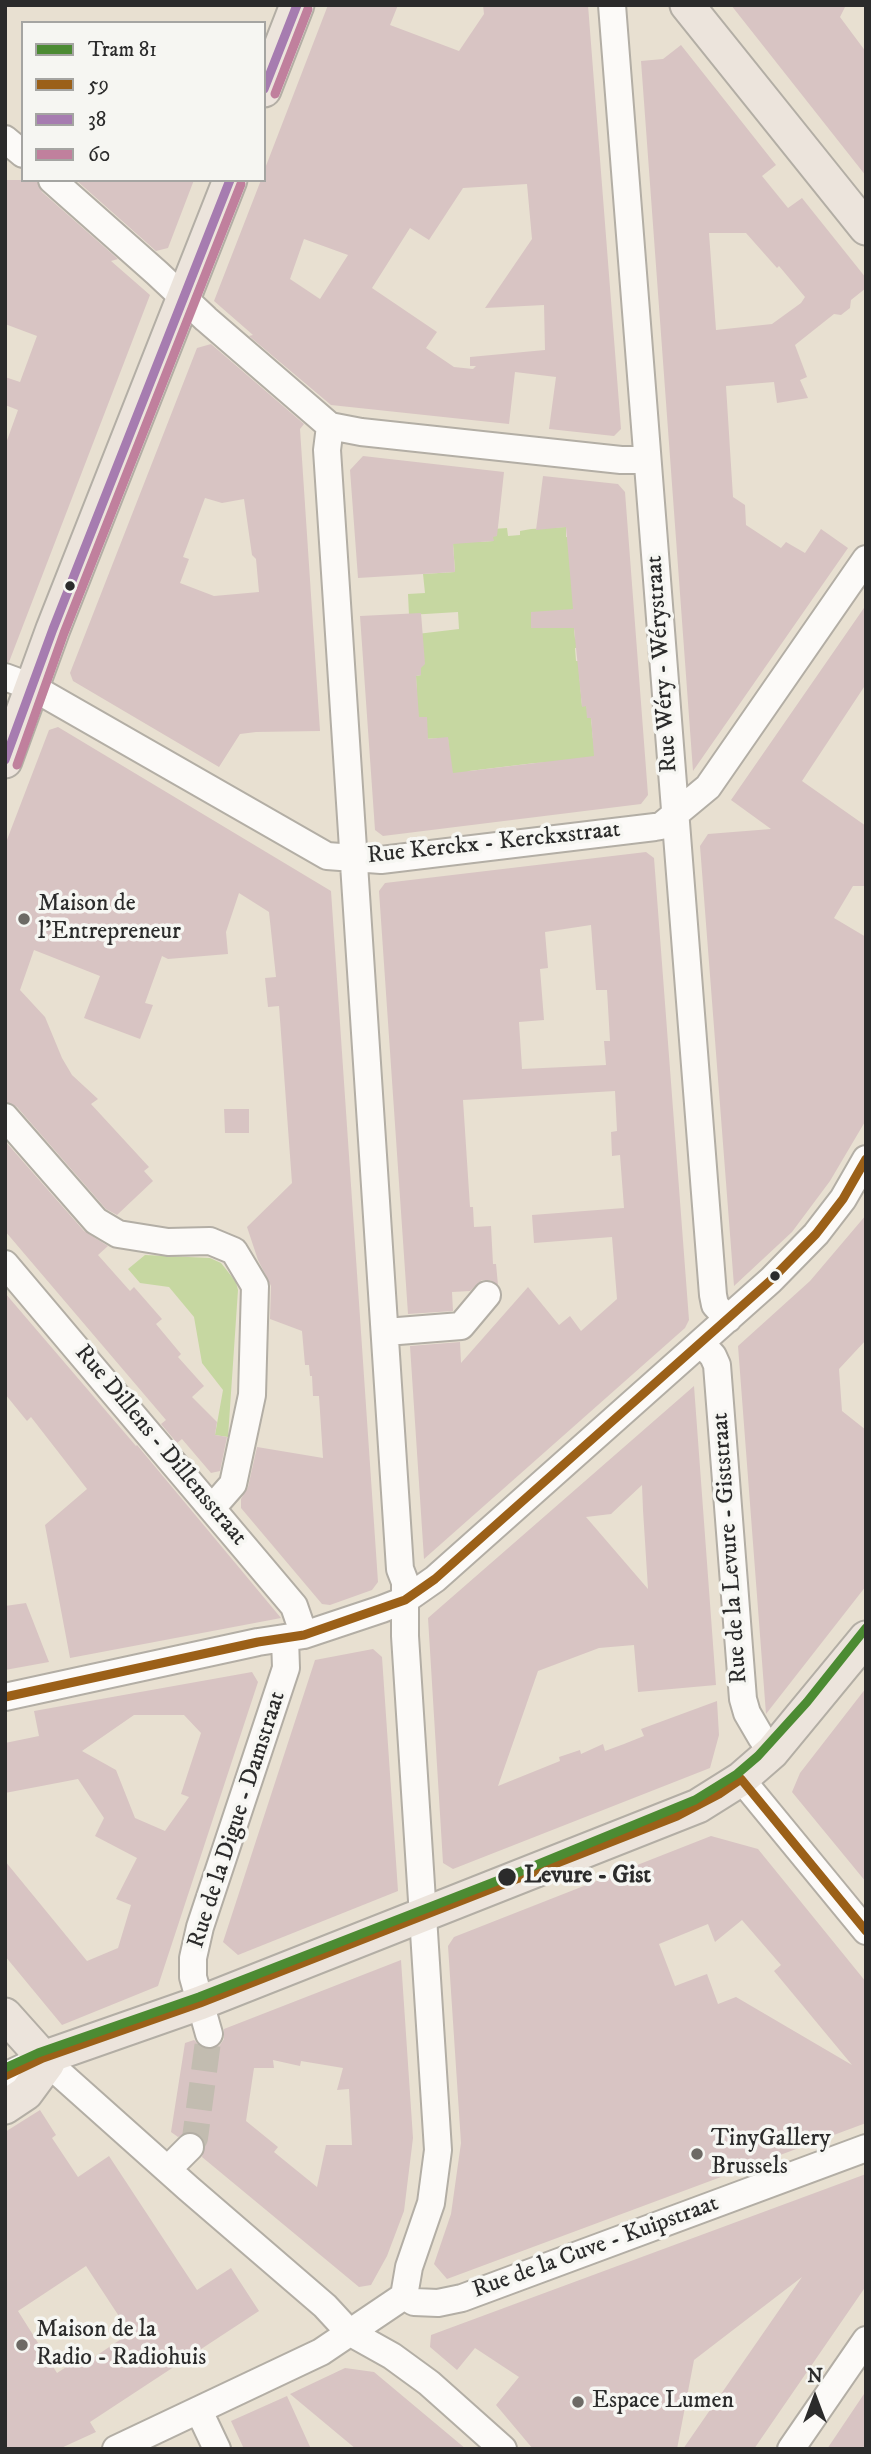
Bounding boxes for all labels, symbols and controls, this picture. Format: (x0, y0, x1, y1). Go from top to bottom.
legend (21, 21, 266, 182)
text: Tram 81 (88, 37, 157, 63)
text: 59 (88, 72, 109, 98)
text: 38 (88, 107, 106, 133)
text: 60 (88, 142, 110, 168)
street label: Rue Wéry - Wérystraat (641, 554, 685, 774)
unlabelled marker (63, 579, 77, 593)
street label: Rue Kerckx - Kerckxstraat (366, 816, 622, 872)
place label: Maison de l'Entrepreneur (38, 891, 181, 947)
marker: Maison de l'Entrepreneur (16, 911, 32, 927)
unlabelled marker (768, 1269, 782, 1283)
street label: Rue Dillens - Dillensstraat (68, 1340, 252, 1552)
street label: Rue de la Levure - Giststraat (707, 1411, 755, 1685)
street label: Rue de la Digue - Damstraat (183, 1688, 293, 1952)
place label: Levure - Gist (524, 1863, 651, 1891)
marker: Levure - Gist (496, 1866, 518, 1888)
place label: TinyGallery Brussels (711, 2126, 831, 2182)
marker: TinyGallery Brussels (689, 2146, 705, 2162)
street label: Rue de la Cuve - Kuipstraat (469, 2190, 723, 2306)
place label: Maison de la Radio - Radiohuis (36, 2317, 206, 2373)
marker: Maison de la Radio - Radiohuis (14, 2337, 30, 2353)
north arrow (780, 2363, 850, 2433)
text: N (807, 2365, 823, 2388)
place label: Espace Lumen (592, 2388, 734, 2416)
marker: Espace Lumen (570, 2394, 586, 2410)

